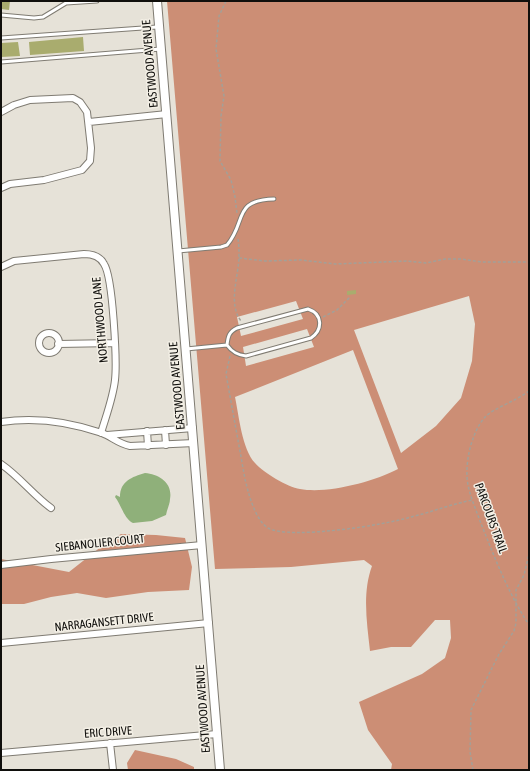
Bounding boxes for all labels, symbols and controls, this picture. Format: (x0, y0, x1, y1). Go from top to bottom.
street label: EASTWOOD AVENUE (139, 19, 161, 109)
street label: NORTHWOOD LANE (89, 277, 111, 363)
street label: EASTWOOD AVENUE (166, 341, 188, 431)
street label: PARCOURS TRAIL (472, 481, 510, 555)
street label: SIEBANOLIER COURT (55, 531, 146, 555)
street label: NARRAGANSETT DRIVE (54, 610, 154, 634)
street label: EASTWOOD AVENUE (193, 665, 213, 753)
street label: ERIC DRIVE (84, 723, 132, 741)

